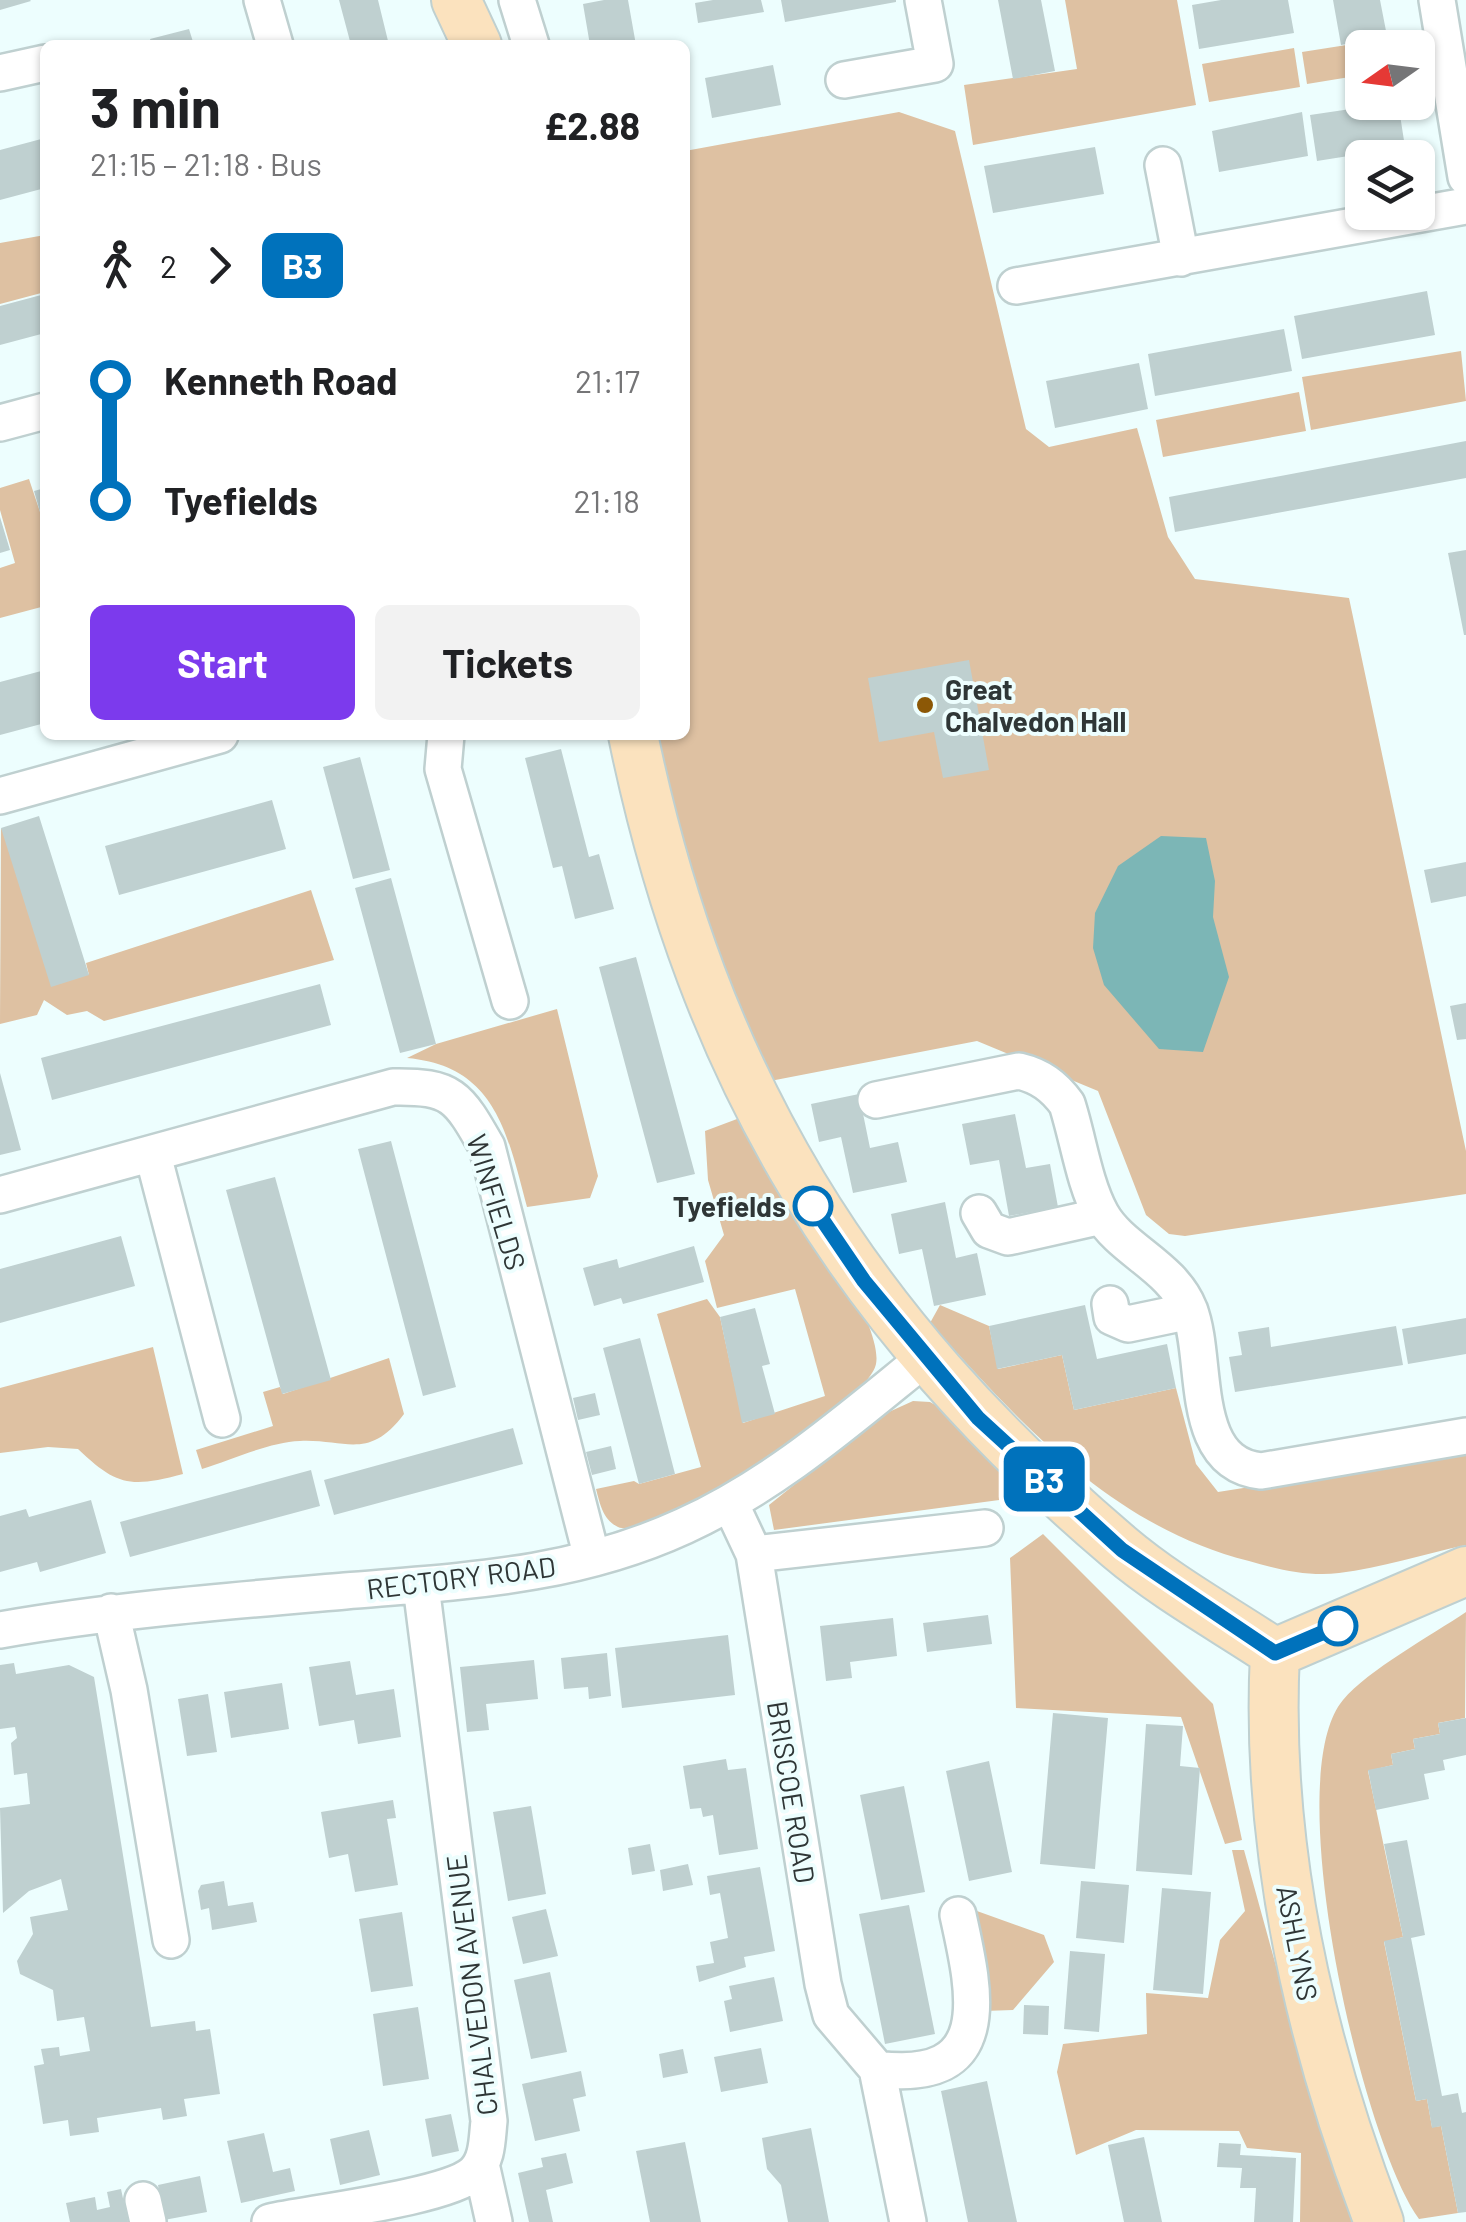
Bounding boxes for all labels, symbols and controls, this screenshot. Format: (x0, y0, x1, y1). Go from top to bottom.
north arrow (1345, 30, 1435, 120)
map controls (1345, 30, 1435, 230)
text: 3 min (90, 73, 221, 139)
text: £2.88 (544, 102, 640, 148)
button: layers (1345, 140, 1435, 230)
text: 21:15 – 21:18 · Bus (90, 144, 322, 182)
icon: walk (90, 238, 145, 293)
icon: forward (192, 238, 247, 293)
text: B3 (282, 244, 323, 286)
text: 2 (160, 246, 177, 284)
text: Kenneth Road (164, 357, 398, 403)
text: 21:17 (575, 361, 640, 399)
text: Tyefields (164, 477, 318, 523)
text: 21:18 (573, 481, 640, 519)
button: Start (90, 605, 355, 720)
button: Tickets (375, 605, 640, 720)
place label: Great Chalvedon Hall (945, 672, 1126, 738)
marker: Great Chalvedon Hall (914, 694, 936, 716)
street label: WINFIELDS (460, 1130, 534, 1274)
marker: Tyefields (794, 1187, 832, 1225)
place label: Tyefields (673, 1189, 786, 1223)
line badge: B3 (999, 1446, 1089, 1512)
text: B3 (1024, 1458, 1064, 1500)
street label: RECTORY ROAD (365, 1549, 557, 1605)
unlabelled marker (1319, 1607, 1357, 1645)
street label: BRISCOE ROAD (761, 1698, 823, 1886)
street label: CHALVEDON AVENUE (438, 1853, 504, 2117)
street label: ASHLYNS (1270, 1882, 1326, 2004)

